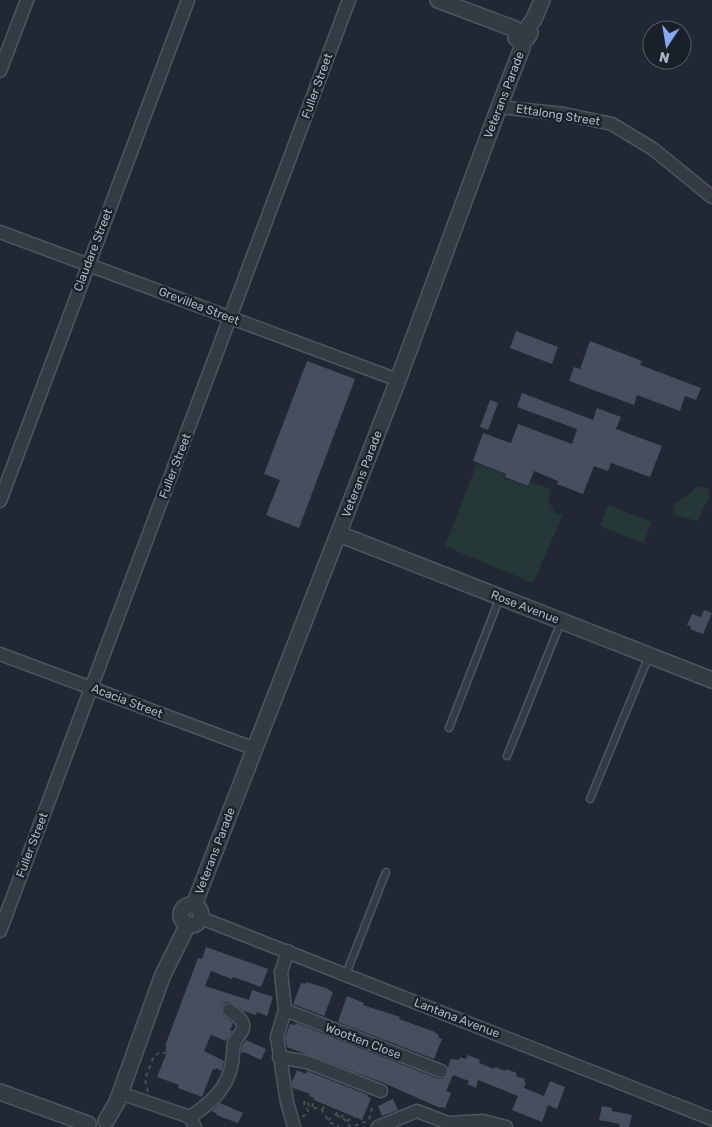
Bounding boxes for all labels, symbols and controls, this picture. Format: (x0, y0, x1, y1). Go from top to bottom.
north arrow (642, 20, 692, 70)
text: N (658, 48, 671, 67)
street label: Veterans Parade (481, 49, 527, 140)
street label: Fuller Street (299, 51, 335, 121)
street label: Ettalong Street (515, 101, 601, 129)
street label: Claudare Street (71, 206, 115, 293)
street label: Grevillea Street (157, 284, 242, 328)
street label: Veterans Parade (339, 428, 385, 519)
street label: Fuller Street (156, 431, 194, 501)
street label: Rose Avenue (489, 588, 561, 627)
street label: Acacia Street (89, 681, 165, 721)
street label: Veterans Parade (192, 805, 238, 896)
street label: Fuller Street (13, 810, 51, 880)
street label: Lantana Avenue (412, 995, 502, 1041)
street label: Wootten Close (323, 1020, 403, 1062)

